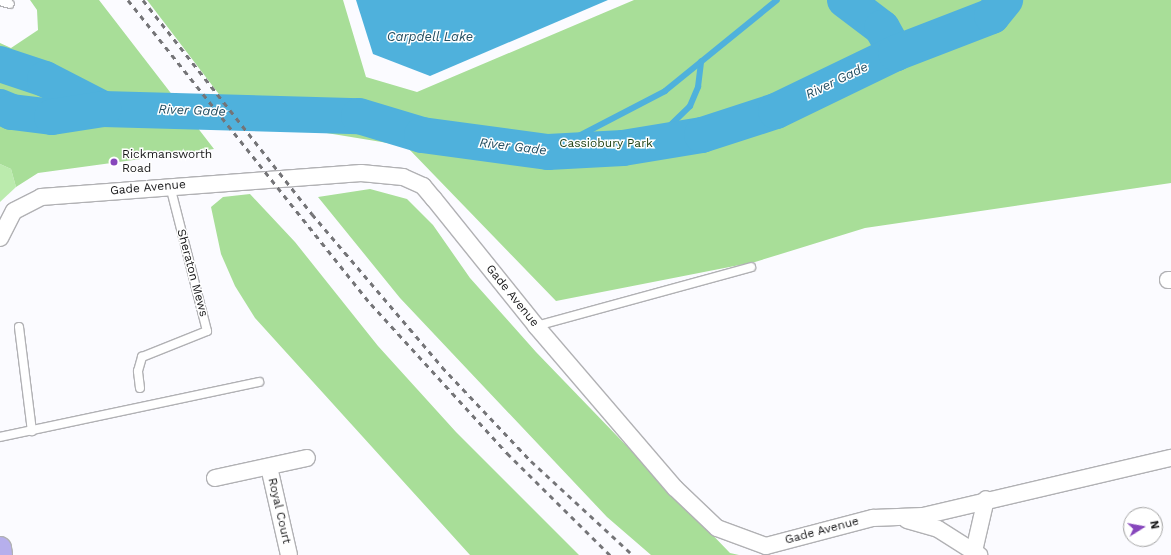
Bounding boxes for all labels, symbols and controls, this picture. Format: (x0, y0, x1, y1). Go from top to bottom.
water label: Carpdell Lake (386, 29, 474, 45)
water label: River Gade (803, 59, 871, 103)
water label: River Gade (158, 102, 226, 120)
water label: River Gade (478, 135, 548, 159)
park label: Cassiobury Park (559, 137, 653, 151)
place label: Rickmansworth Road (122, 148, 212, 176)
marker: Rickmansworth Road (109, 157, 119, 167)
street label: Gade Avenue (109, 177, 187, 199)
street label: Sheraton Mews (173, 228, 211, 318)
street label: Gade Avenue (482, 262, 542, 330)
street label: Royal Court (264, 476, 294, 546)
north arrow (1123, 507, 1163, 547)
street label: Gade Avenue (783, 514, 861, 548)
text: N (1147, 520, 1161, 530)

